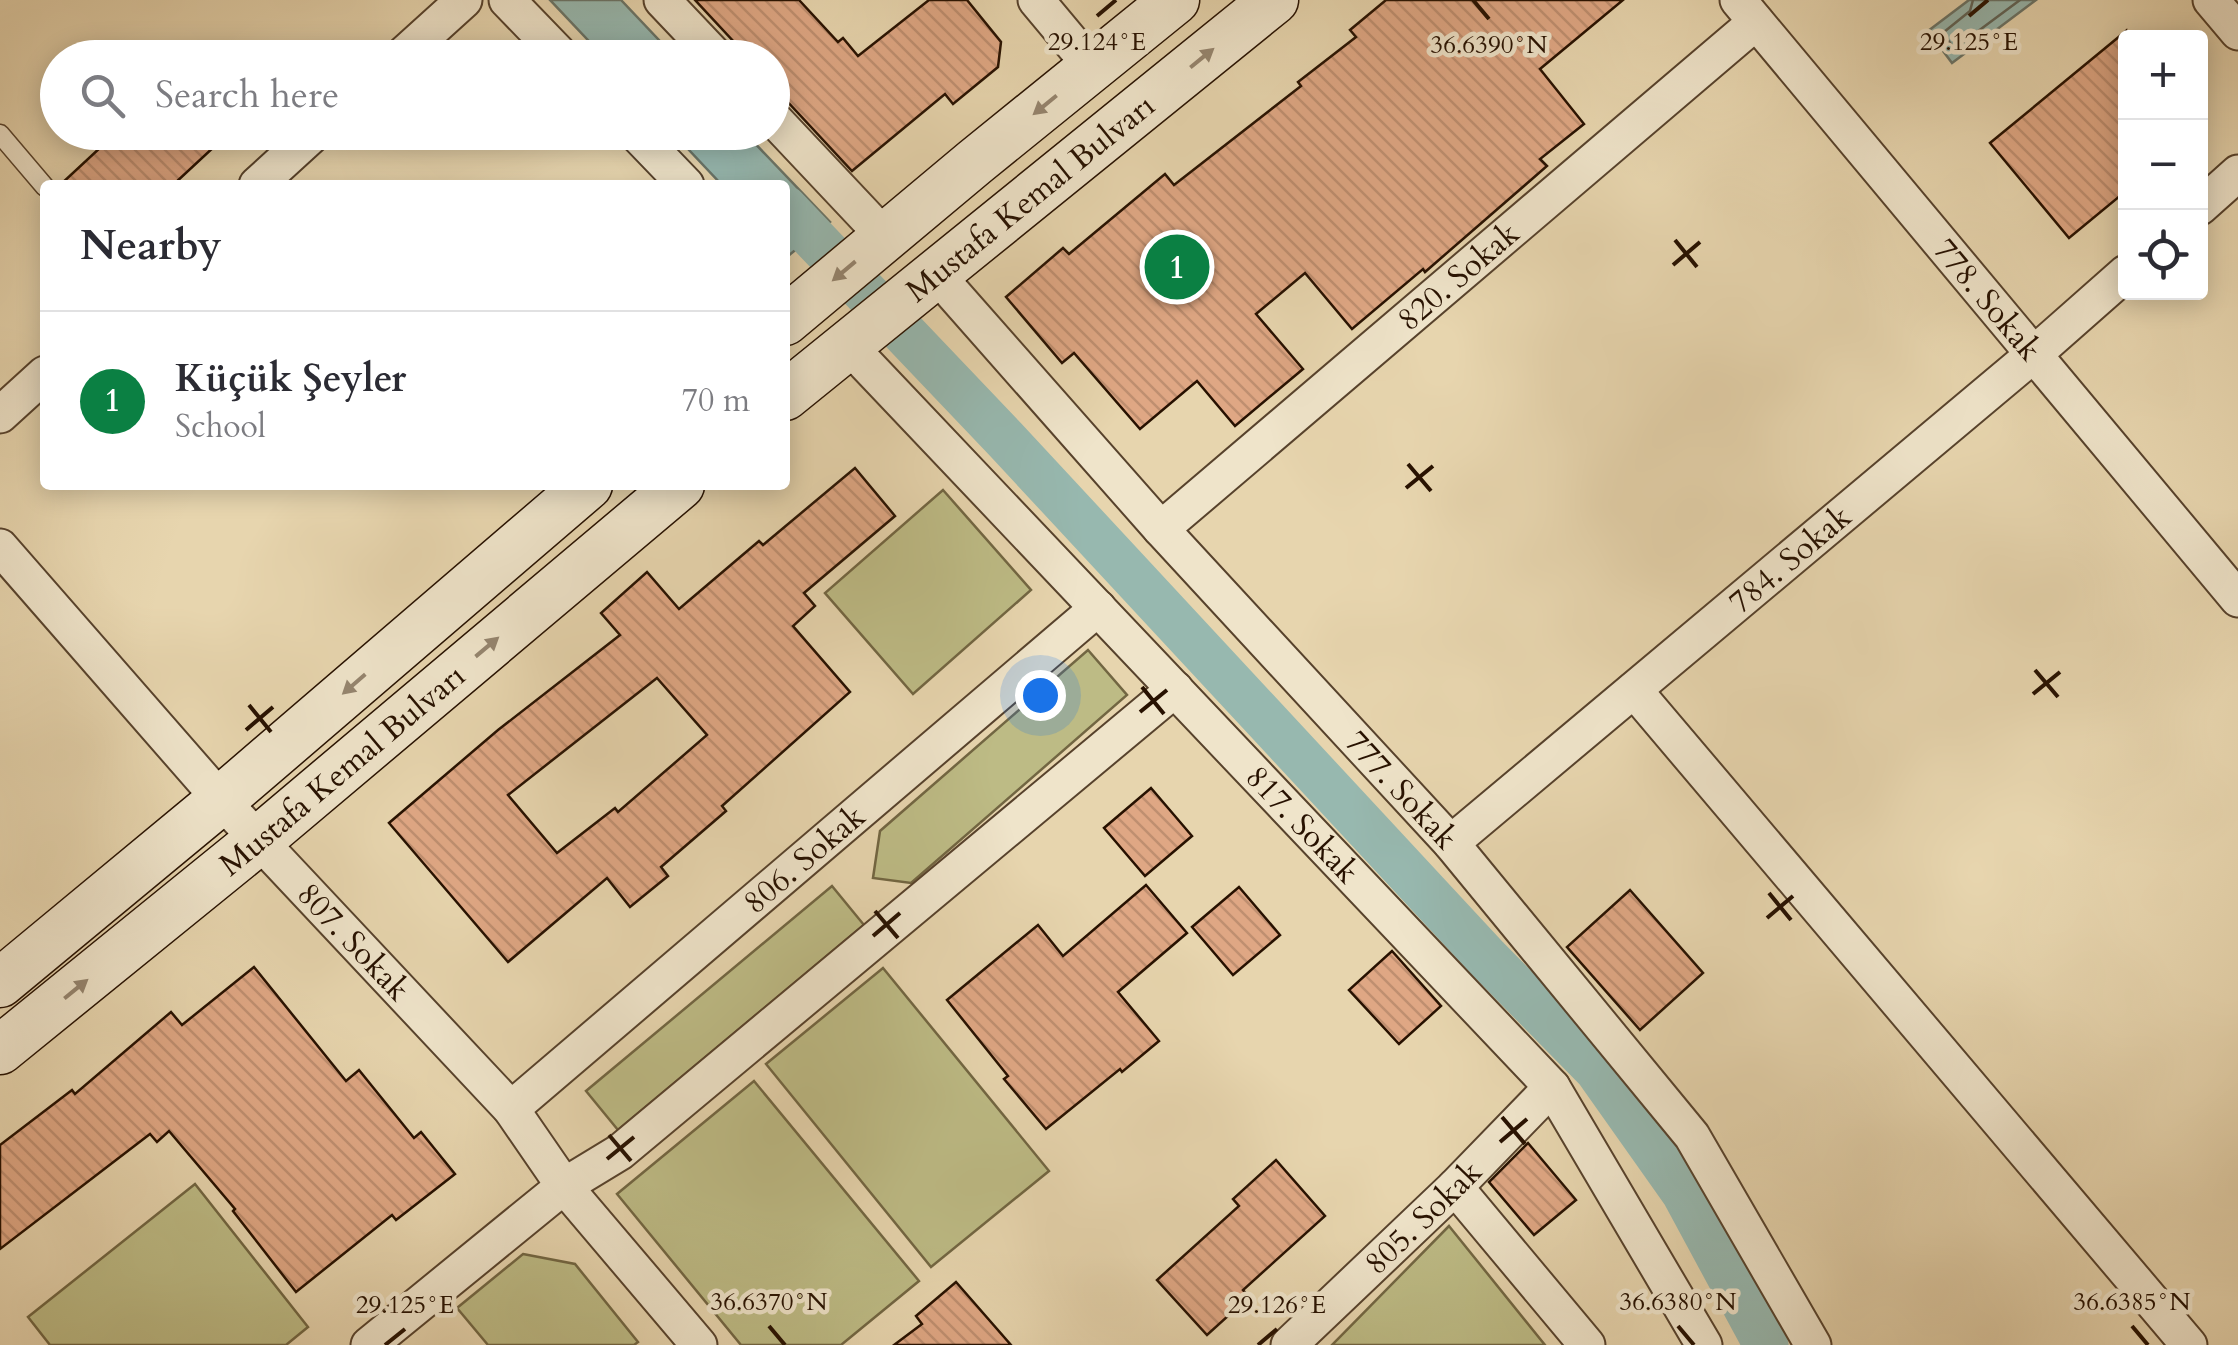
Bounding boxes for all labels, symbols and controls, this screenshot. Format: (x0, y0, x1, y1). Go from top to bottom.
text: 29.124°E (1048, 25, 1146, 59)
text: 29.125°E (1920, 25, 2018, 59)
text: 36.6390°N (1430, 28, 1548, 62)
map controls (2118, 30, 2208, 300)
button: + (2118, 30, 2208, 120)
search box (40, 40, 790, 150)
one-way arrow (1190, 48, 1215, 69)
icon: search (75, 68, 130, 123)
text: Search here (155, 69, 339, 121)
street label: Mustafa Kemal Bulvarı (897, 84, 1164, 313)
one-way arrow (1032, 94, 1058, 115)
button: − (2118, 120, 2208, 210)
button: locate (2118, 210, 2208, 300)
street label: 820. Sokak (1388, 212, 1529, 341)
text: Nearby (80, 217, 222, 274)
street label: 778. Sokak (1923, 229, 2051, 371)
pin: 1 (1144, 230, 1210, 304)
one-way arrow (832, 260, 857, 281)
text: Küçük Şeyler (175, 353, 406, 405)
text: 1 (104, 379, 121, 423)
text: 70 m (682, 379, 750, 423)
text: School (175, 405, 266, 449)
street label: 784. Sokak (1720, 496, 1861, 624)
one-way arrow (475, 637, 500, 659)
street label: Mustafa Kemal Bulvarı (210, 654, 475, 887)
your location (1015, 670, 1066, 721)
one-way arrow (342, 673, 367, 695)
street label: 777. Sokak (1335, 721, 1467, 859)
street label: 817. Sokak (1235, 756, 1369, 893)
street label: 806. Sokak (734, 795, 875, 924)
street label: 807. Sokak (287, 873, 420, 1011)
one-way arrow (63, 979, 88, 1000)
street label: 805. Sokak (1355, 1151, 1492, 1285)
text: 36.6370°N (710, 1285, 828, 1319)
text: 36.6380°N (1619, 1285, 1737, 1319)
text: 36.6385°N (2073, 1285, 2191, 1319)
text: 29.125°E (356, 1288, 454, 1322)
text: 29.126°E (1228, 1288, 1326, 1322)

